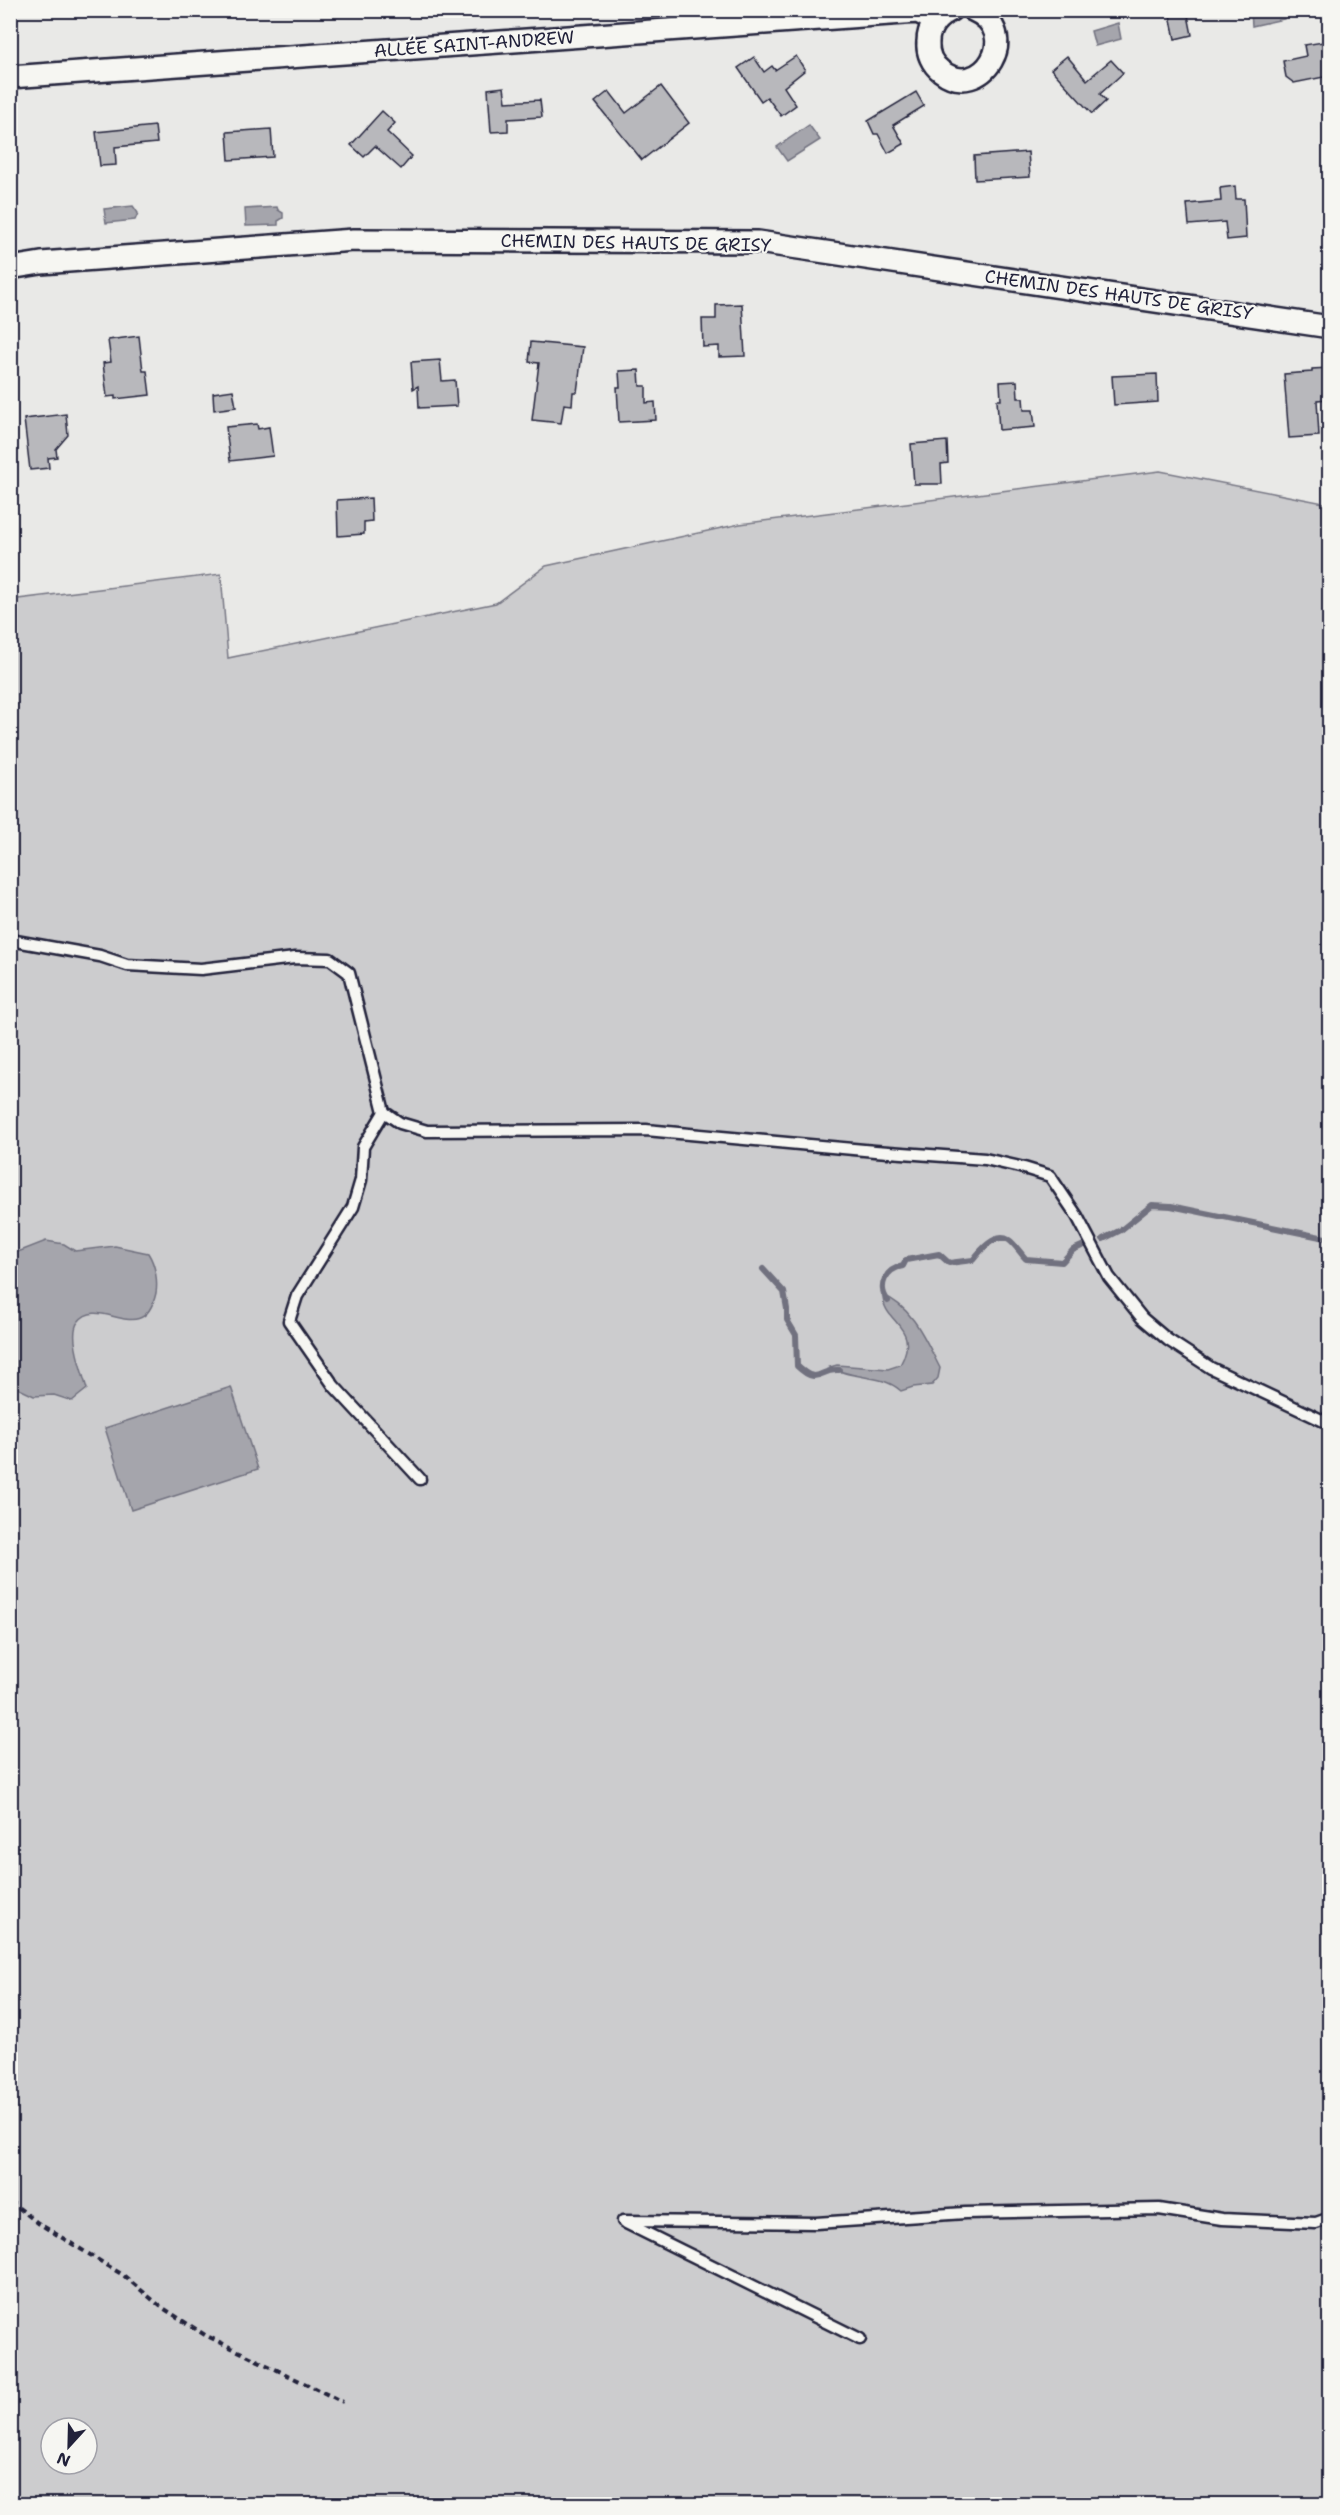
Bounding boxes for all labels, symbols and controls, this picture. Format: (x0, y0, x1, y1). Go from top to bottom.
street label: ALLÉE SAINT-ANDREW (373, 25, 575, 63)
street label: CHEMIN DES HAUTS DE GRISY (500, 229, 772, 257)
street label: CHEMIN DES HAUTS DE GRISY (983, 264, 1255, 326)
north arrow (39, 2416, 99, 2476)
text: N (54, 2447, 73, 2472)

